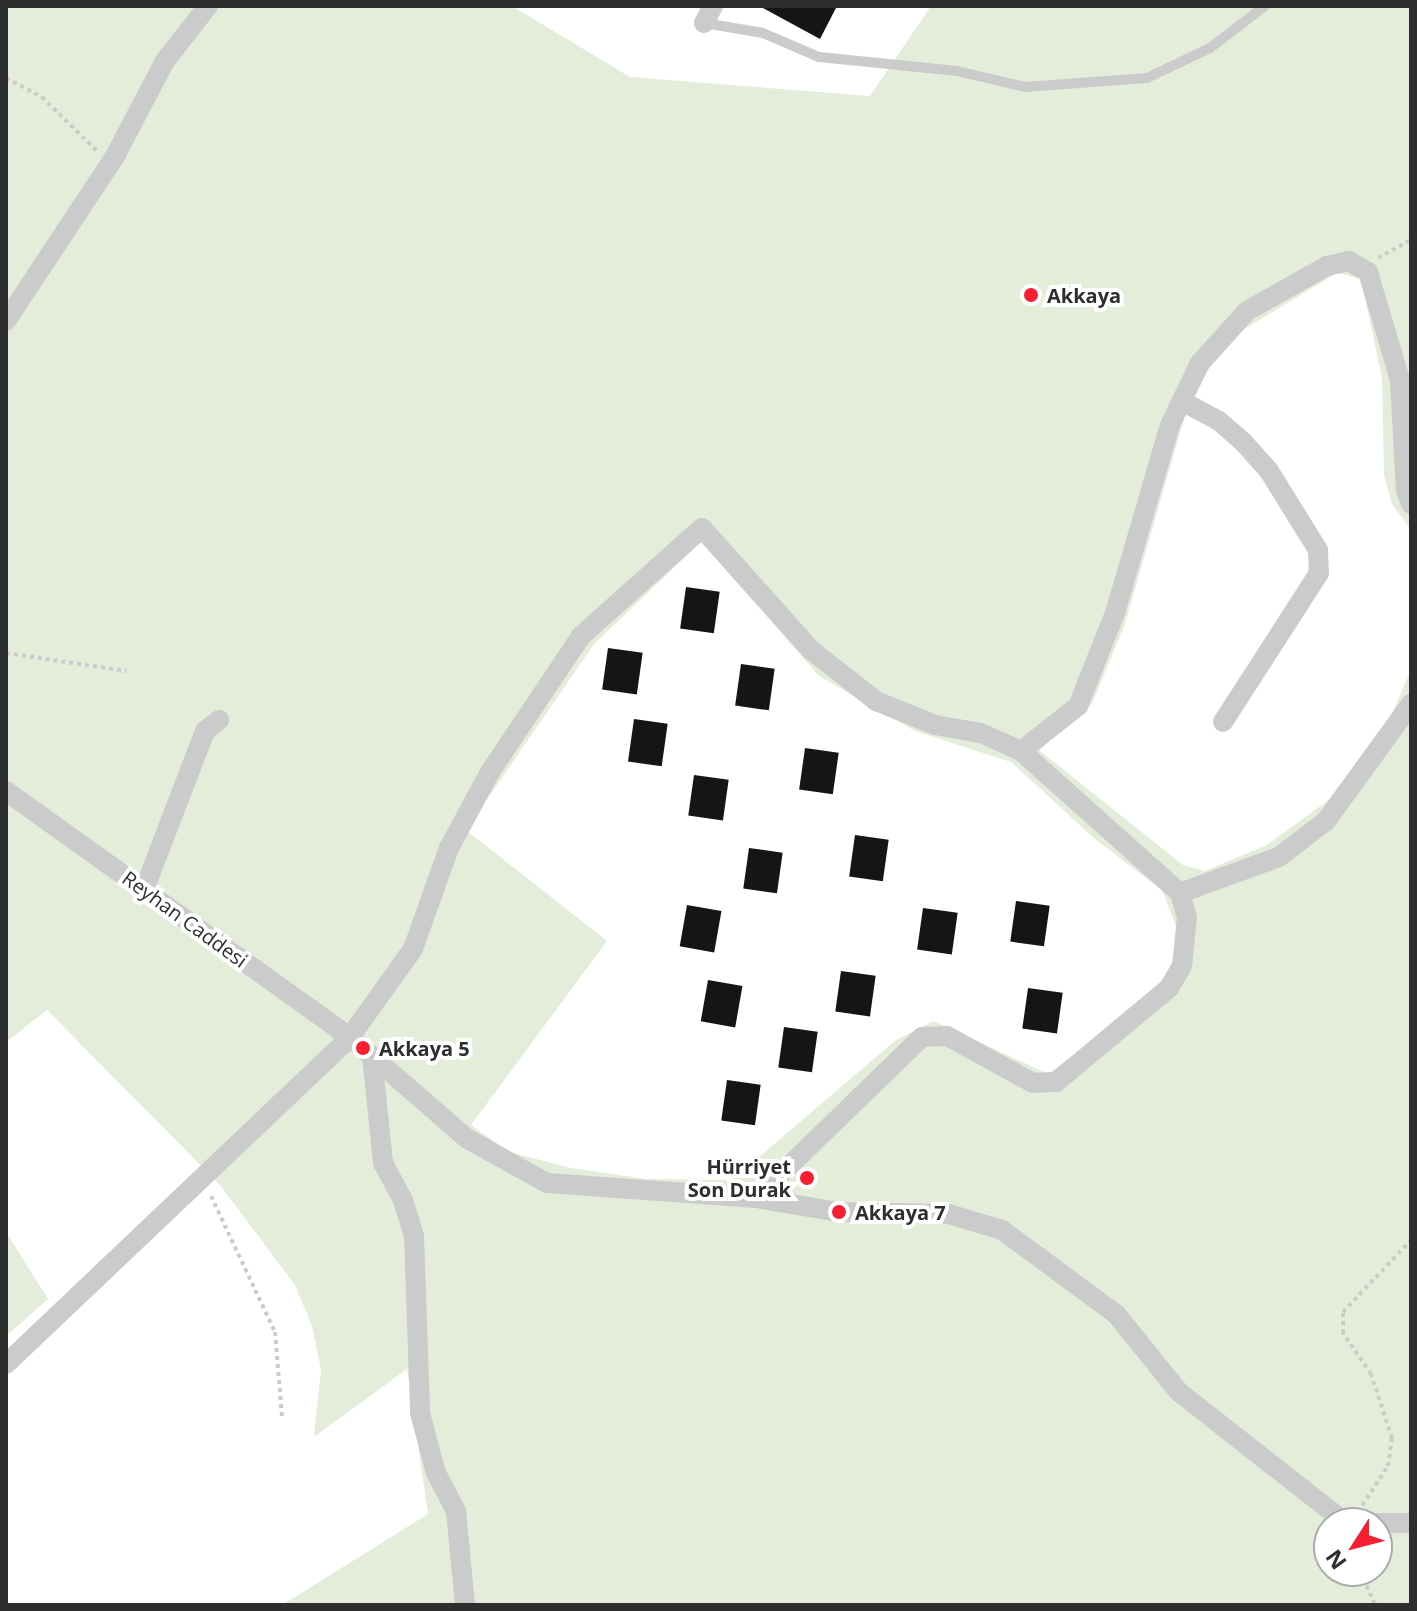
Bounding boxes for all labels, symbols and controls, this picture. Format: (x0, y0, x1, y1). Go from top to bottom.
place label: Akkaya (1047, 283, 1121, 307)
marker: Akkaya (1022, 286, 1040, 304)
street label: Reyhan Caddesi (118, 866, 252, 972)
place label: Akkaya 5 (379, 1036, 470, 1060)
marker: Akkaya 5 (354, 1039, 372, 1057)
place label: Hürriyet Son Durak (688, 1154, 791, 1201)
marker: Hürriyet Son Durak (798, 1169, 816, 1187)
place label: Akkaya 7 (855, 1200, 946, 1224)
marker: Akkaya 7 (830, 1203, 848, 1221)
north arrow (1313, 1507, 1393, 1587)
text: N (1318, 1544, 1353, 1576)

